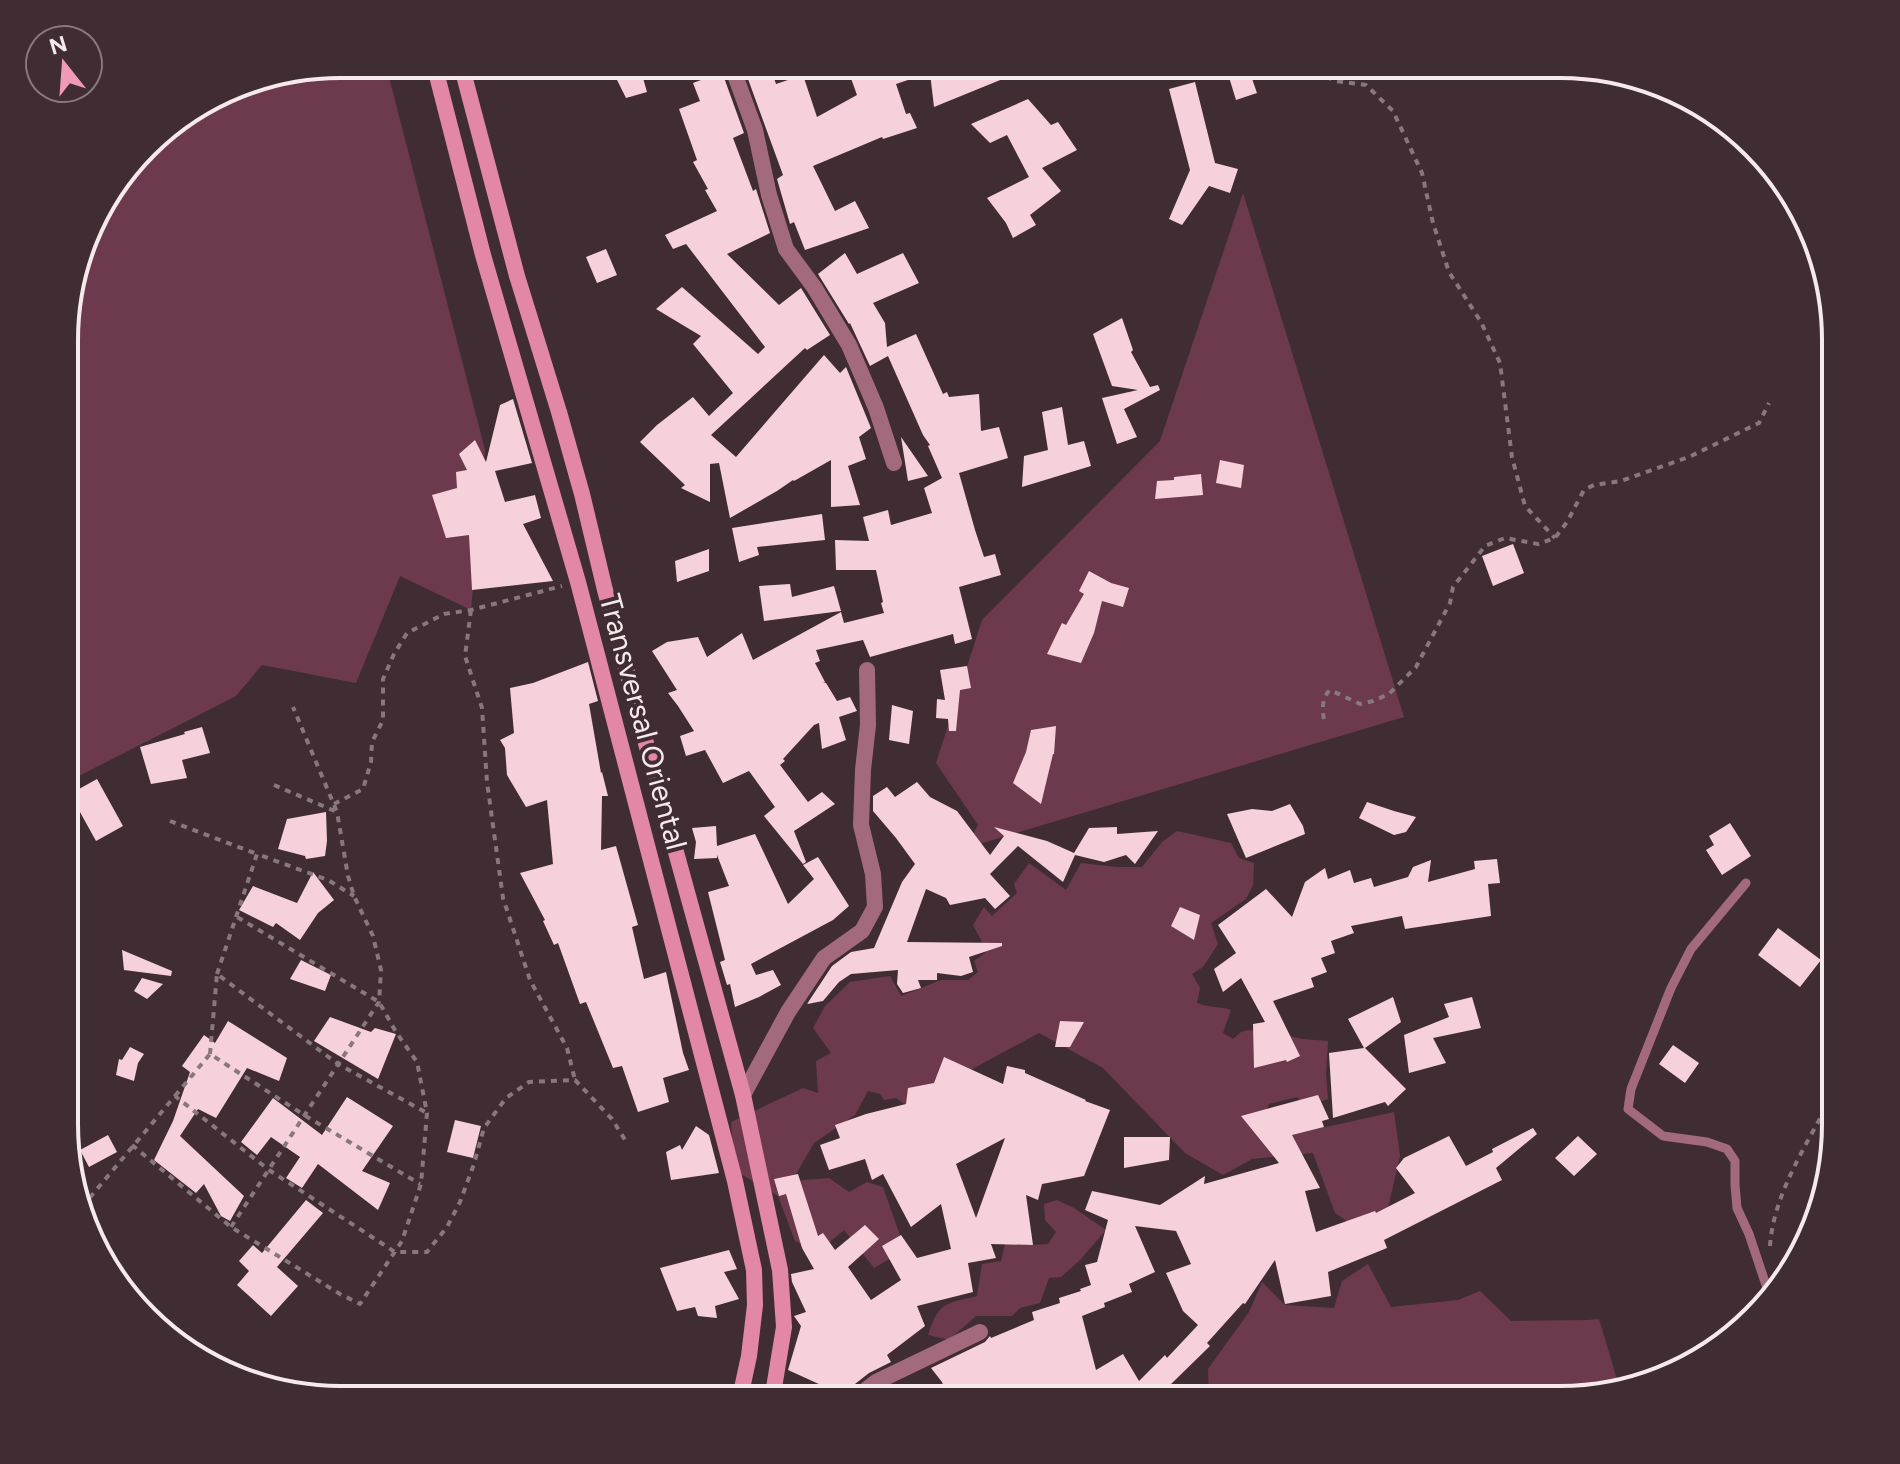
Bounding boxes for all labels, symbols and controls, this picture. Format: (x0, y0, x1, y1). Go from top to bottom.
north arrow (24, 24, 104, 104)
text: N (46, 30, 70, 61)
street label: Transversal Oriental (592, 590, 695, 854)

